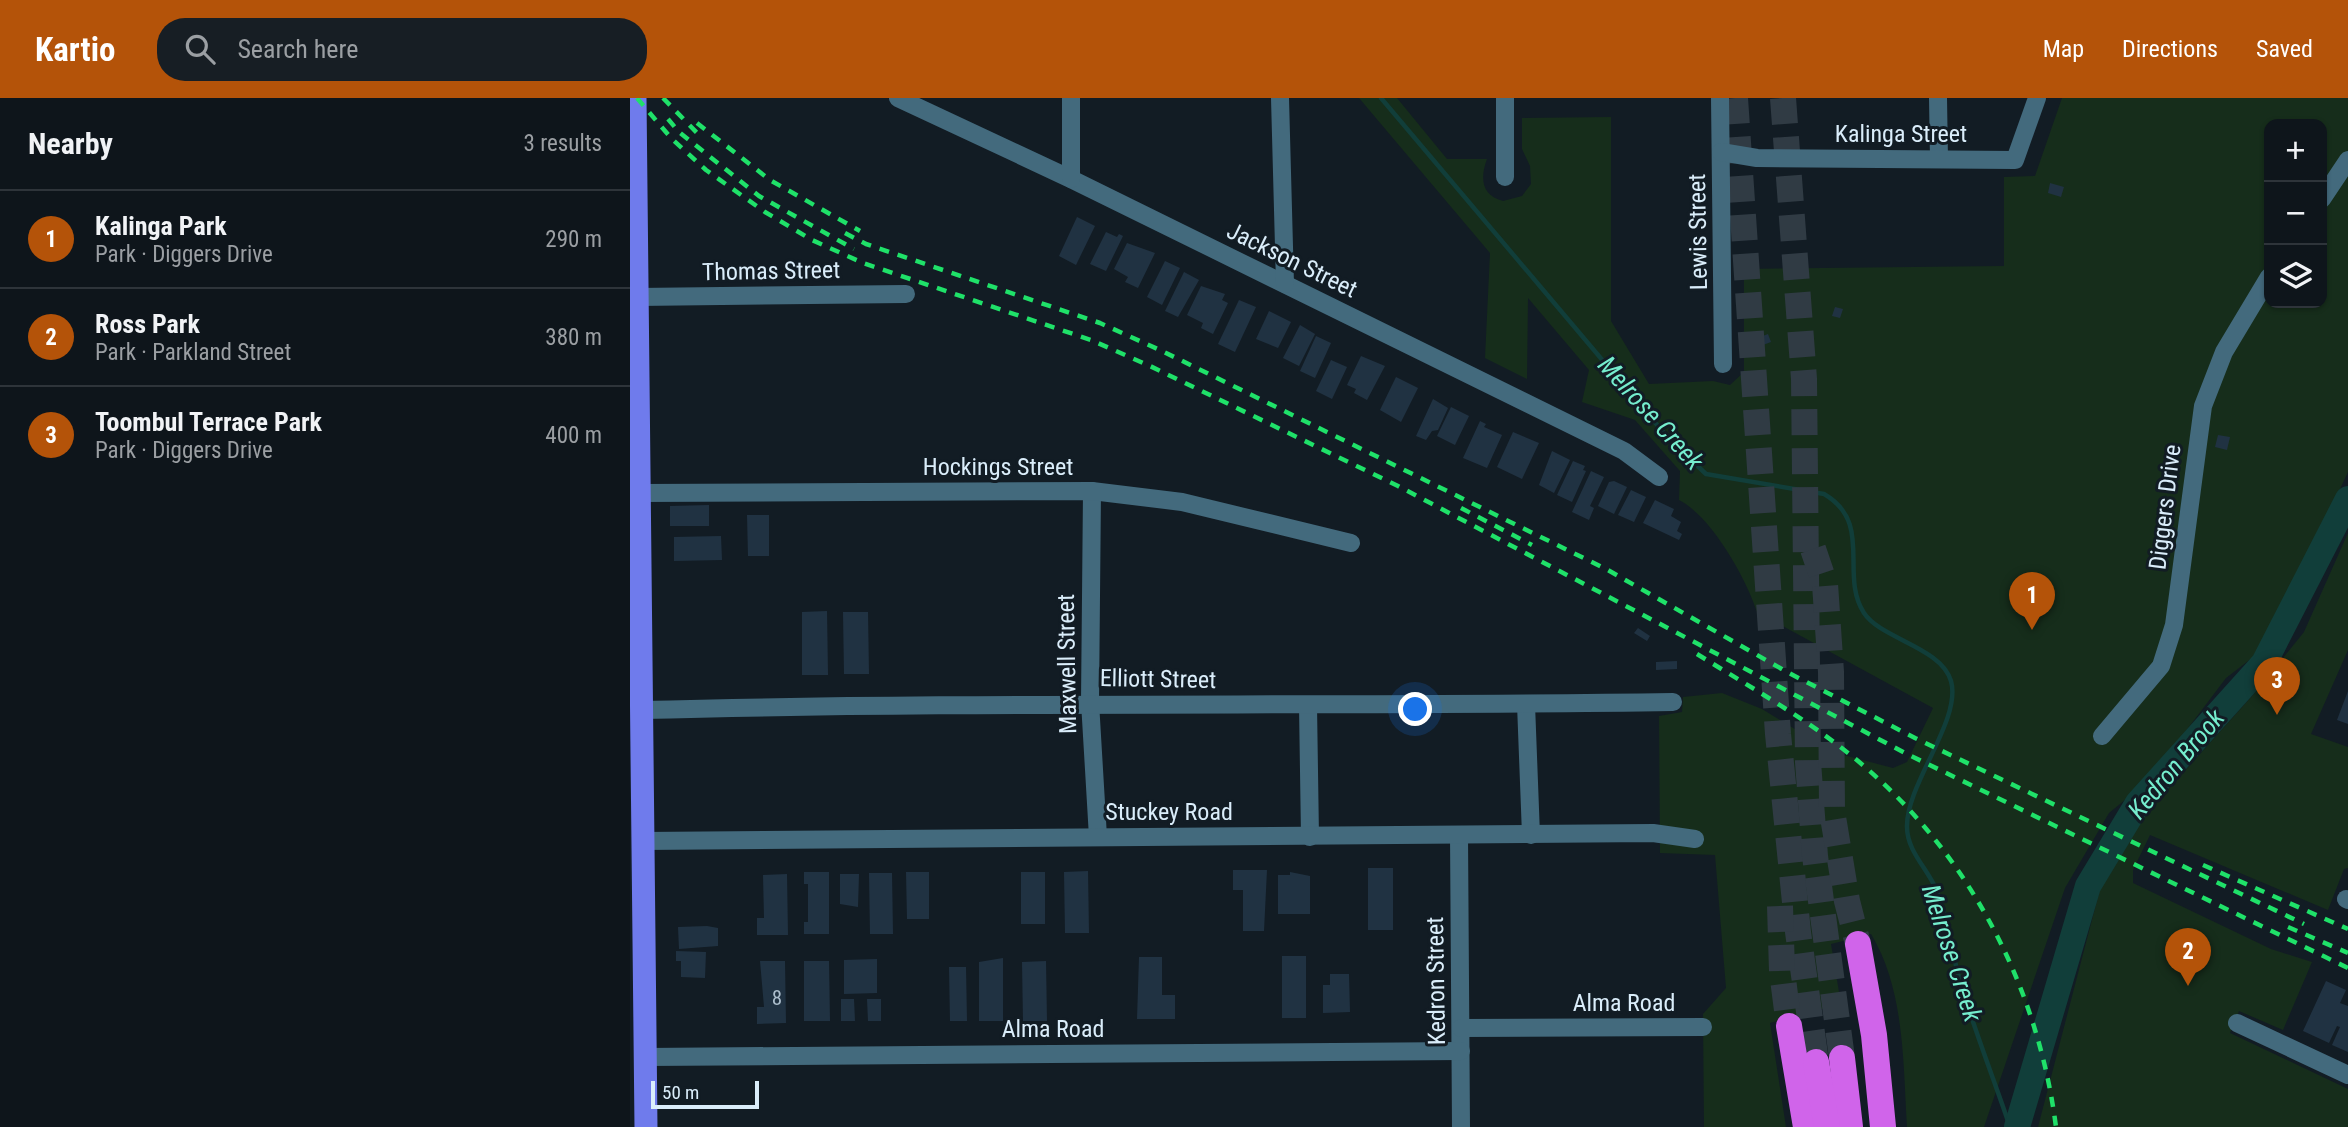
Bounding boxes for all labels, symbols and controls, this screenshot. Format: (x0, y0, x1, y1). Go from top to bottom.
search box (157, 18, 647, 81)
text: Kartio (35, 30, 115, 69)
icon: search (181, 30, 219, 68)
text: Search here (237, 34, 358, 64)
text: Map (2043, 35, 2084, 63)
text: Directions (2122, 35, 2218, 63)
text: Saved (2256, 35, 2313, 63)
map controls (2264, 119, 2327, 308)
button: + (2264, 119, 2327, 182)
street label: Kalinga Street (1835, 120, 1967, 148)
text: Nearby (28, 126, 113, 161)
text: 3 results (524, 130, 602, 157)
street label: Lewis Street (1683, 174, 1713, 290)
button: − (2264, 182, 2327, 245)
text: Kalinga Park (95, 211, 227, 241)
street label: Jackson Street (1222, 216, 1362, 304)
text: 1 (45, 226, 57, 253)
text: 290 m (545, 226, 602, 253)
text: Park · Diggers Drive (95, 241, 273, 268)
button: layers (2264, 245, 2327, 308)
street label: Thomas Street (702, 256, 840, 286)
text: Ross Park (95, 309, 200, 339)
text: 2 (45, 324, 57, 351)
text: 380 m (545, 324, 602, 351)
text: Park · Parkland Street (95, 339, 291, 366)
water label: Melrose Creek (1592, 350, 1710, 477)
text: Toombul Terrace Park (95, 407, 322, 437)
text: 3 (45, 422, 57, 449)
text: 400 m (545, 422, 602, 449)
text: Park · Diggers Drive (95, 437, 273, 464)
street label: Diggers Drive (2143, 443, 2187, 571)
street label: Hockings Street (923, 453, 1073, 481)
pin: 1 (2009, 572, 2055, 630)
street label: Maxwell Street (1052, 594, 1082, 734)
pin: 3 (2254, 657, 2300, 715)
street label: Elliott Street (1100, 664, 1216, 694)
your location (1398, 692, 1432, 726)
water label: Kedron Brook (2121, 703, 2231, 825)
street label: Stuckey Road (1105, 798, 1233, 826)
water label: Melrose Creek (1916, 880, 1989, 1026)
street label: Kedron Street (1421, 917, 1451, 1045)
pin: 2 (2165, 928, 2211, 986)
house number: 8 (772, 986, 782, 1010)
street label: Alma Road (1573, 989, 1675, 1017)
street label: Alma Road (1002, 1015, 1104, 1043)
scale bar (651, 1078, 760, 1110)
text: 50 m (662, 1081, 699, 1104)

